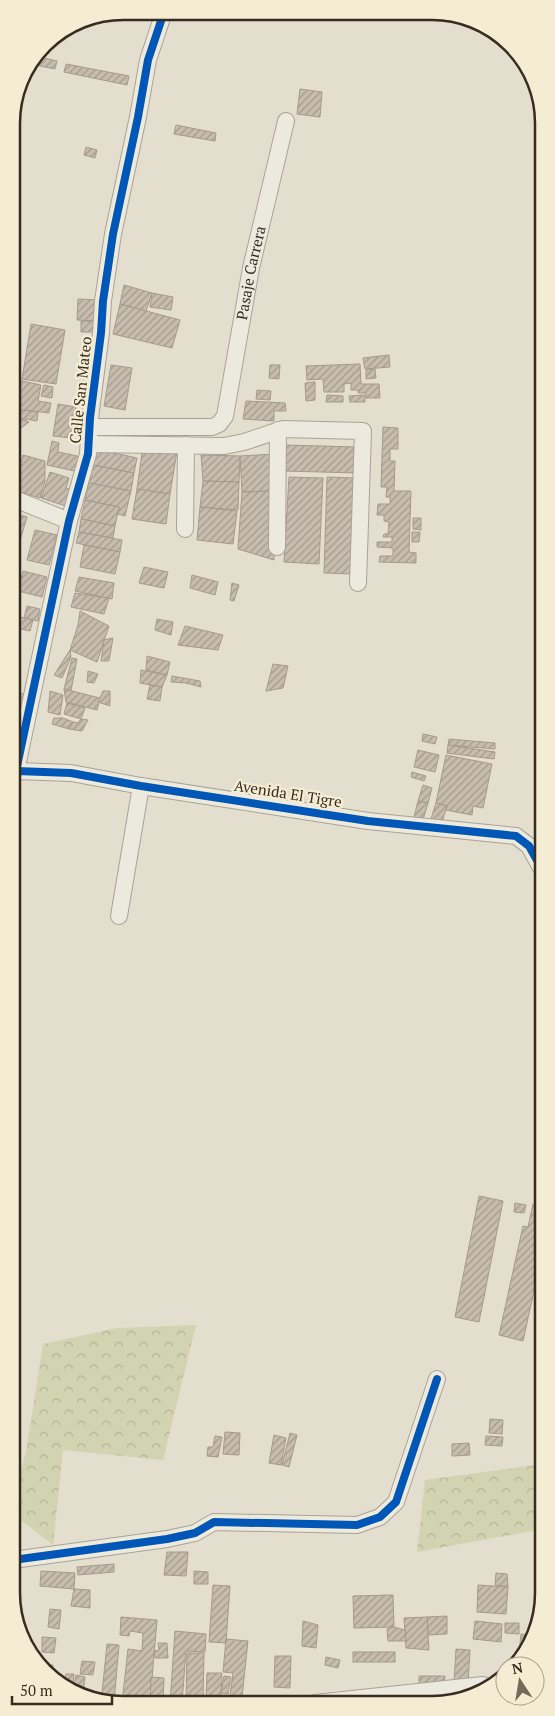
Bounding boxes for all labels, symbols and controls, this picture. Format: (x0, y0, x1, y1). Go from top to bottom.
street label: Pasaje Carrera (231, 223, 270, 322)
street label: Calle San Mateo (64, 335, 96, 444)
street label: Avenida El Tigre (233, 775, 344, 811)
north arrow (495, 1656, 545, 1706)
text: N (510, 1657, 525, 1678)
scale bar (12, 1674, 112, 1706)
text: 50 m (20, 1680, 53, 1700)

